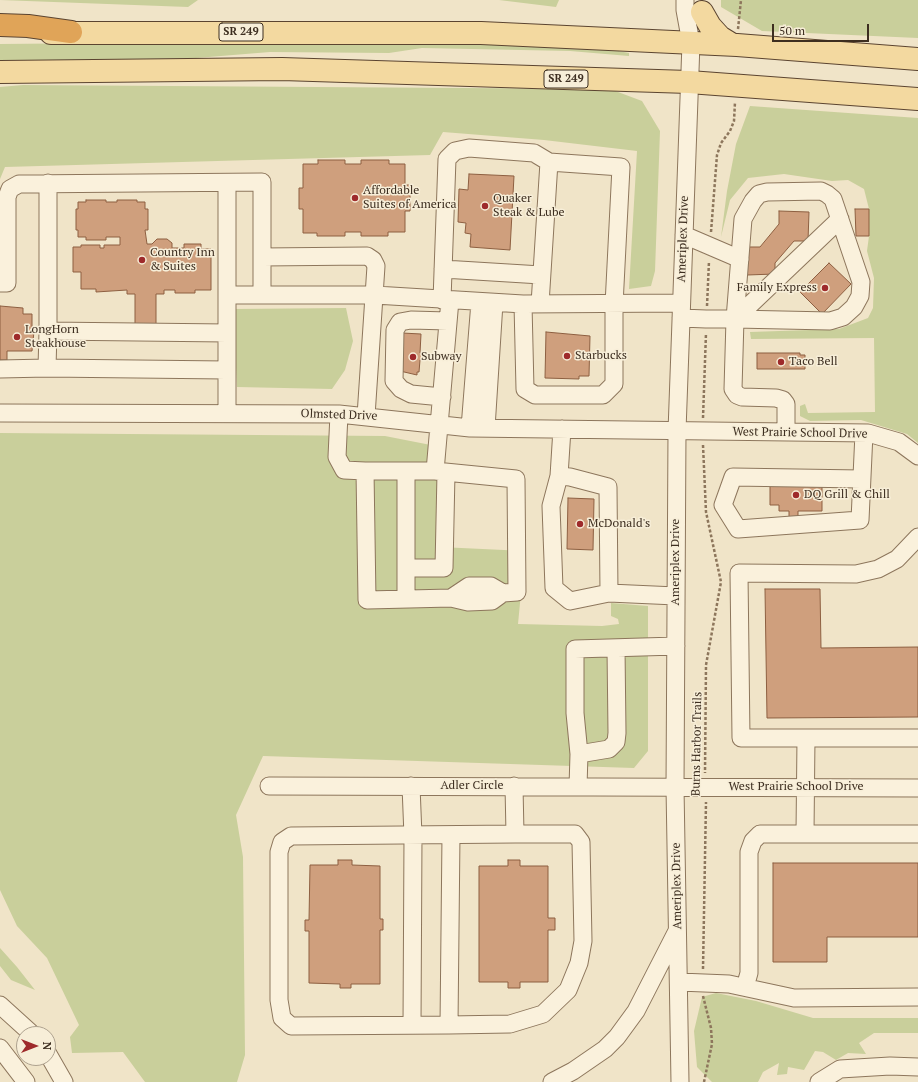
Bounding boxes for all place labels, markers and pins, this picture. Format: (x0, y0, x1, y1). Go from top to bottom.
place label: Affordable Suites of America (363, 184, 457, 212)
place label: Quaker Steak & Lube (493, 192, 564, 220)
marker: Affordable Suites of America (350, 193, 360, 203)
marker: Quaker Steak & Lube (480, 201, 490, 211)
place label: Country Inn & Suites (150, 246, 215, 274)
marker: Country Inn & Suites (137, 255, 147, 265)
place label: Family Express (737, 281, 817, 295)
marker: Family Express (820, 283, 830, 293)
place label: LongHorn Steakhouse (25, 323, 86, 351)
marker: LongHorn Steakhouse (12, 332, 22, 342)
place label: Starbucks (575, 349, 627, 363)
place label: Subway (421, 350, 462, 364)
marker: Starbucks (562, 351, 572, 361)
marker: Subway (408, 352, 418, 362)
place label: Taco Bell (789, 355, 838, 369)
marker: Taco Bell (776, 357, 786, 367)
place label: DQ Grill & Chill (804, 488, 890, 502)
marker: DQ Grill & Chill (791, 490, 801, 500)
place label: McDonald's (588, 517, 650, 531)
marker: McDonald's (575, 519, 585, 529)

